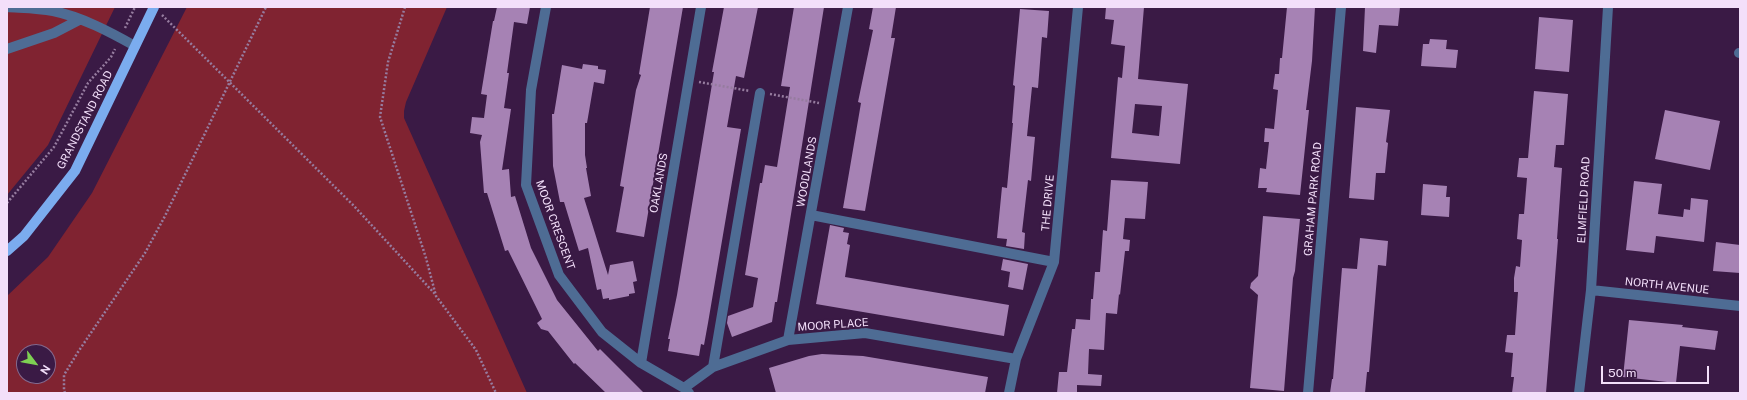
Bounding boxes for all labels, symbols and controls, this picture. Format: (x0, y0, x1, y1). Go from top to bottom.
street label: GRANDSTAND ROAD (54, 69, 116, 171)
street label: WOODLANDS (794, 136, 820, 208)
street label: GRAHAM PARK ROAD (1301, 142, 1325, 256)
street label: OAKLANDS (647, 152, 671, 214)
street label: ELMFIELD ROAD (1575, 156, 1593, 244)
street label: THE DRIVE (1039, 174, 1057, 232)
street label: MOOR CRESCENT (533, 178, 577, 272)
street label: NORTH AVENUE (1624, 275, 1710, 297)
street label: MOOR PLACE (797, 316, 869, 334)
north arrow (16, 344, 56, 384)
scale bar (1603, 358, 1711, 384)
text: N (38, 363, 53, 377)
text: 50 m (1608, 366, 1636, 380)

